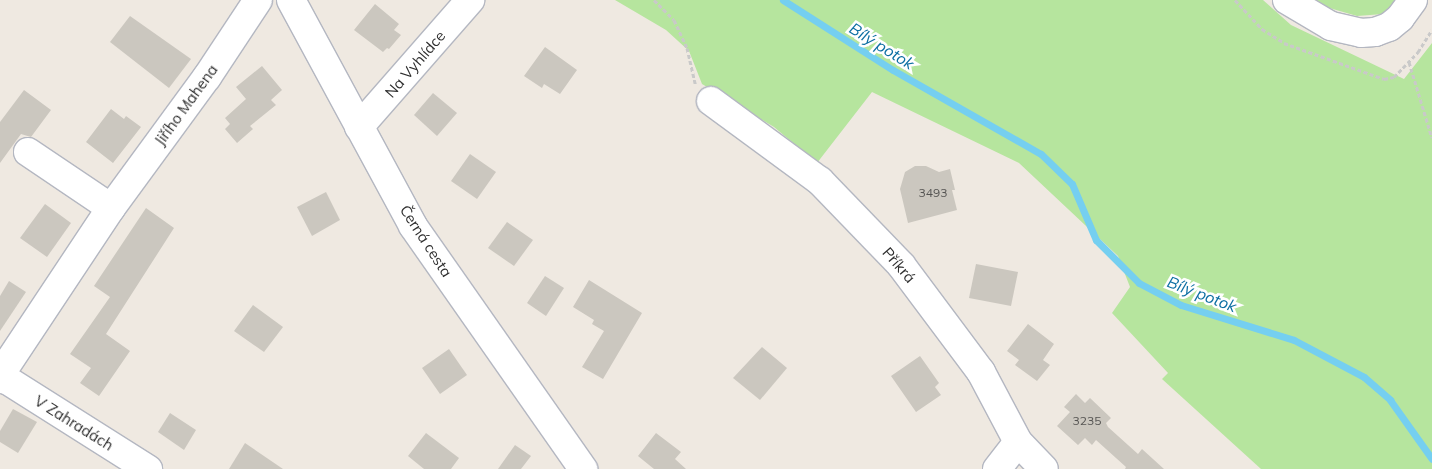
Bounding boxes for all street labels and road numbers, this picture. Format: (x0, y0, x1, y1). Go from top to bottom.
street label: Na Vyhlídce (381, 27, 449, 101)
street label: Jiřího Mahena (151, 61, 221, 149)
street label: Černá cesta (396, 202, 456, 280)
street label: Příkrá (879, 244, 919, 286)
street label: V Zahradách (31, 392, 117, 454)

